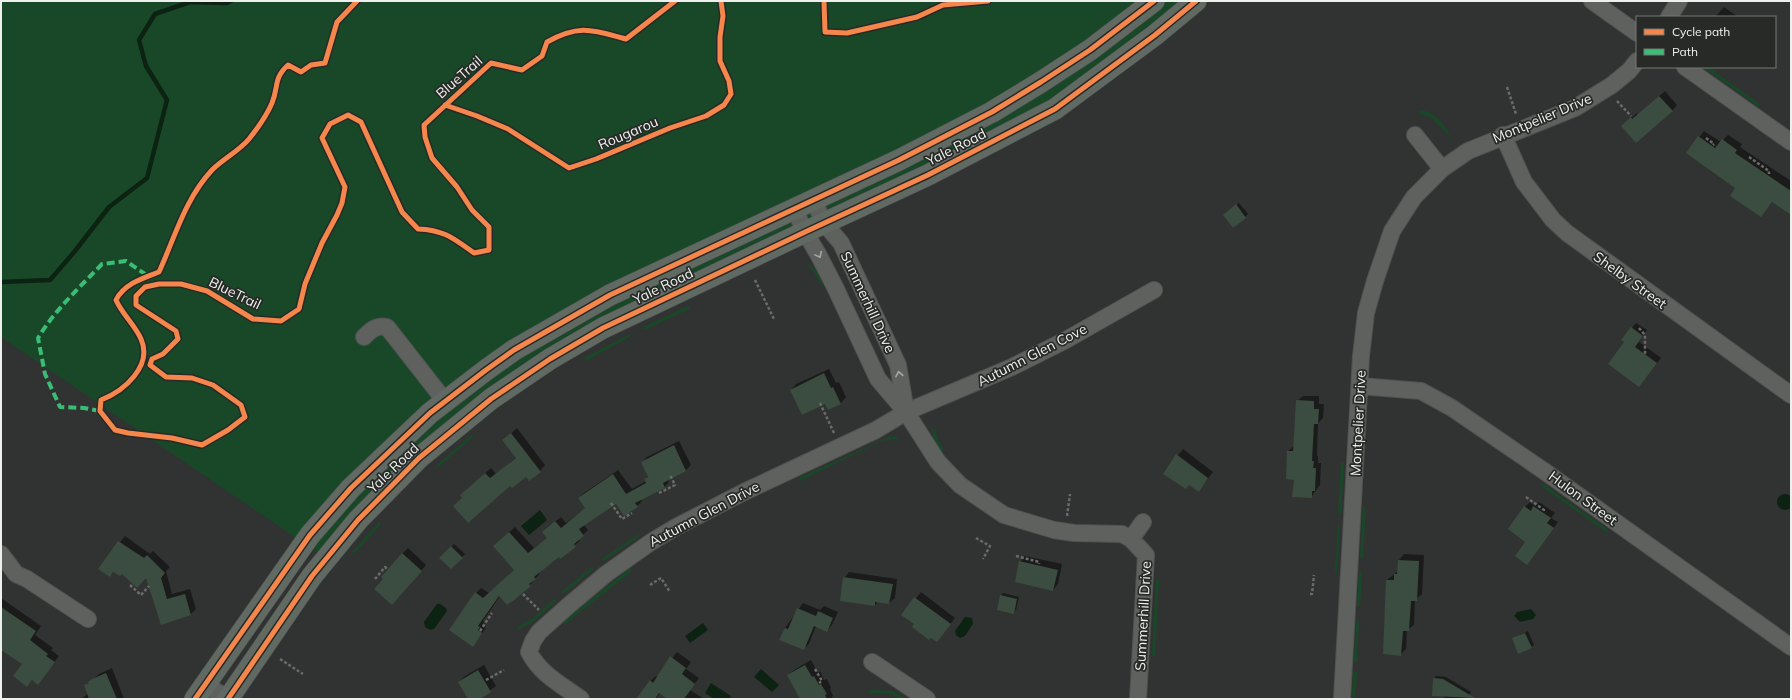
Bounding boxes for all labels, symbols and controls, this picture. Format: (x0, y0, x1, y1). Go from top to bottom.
legend (1636, 16, 1776, 68)
text: Cycle path (1672, 24, 1730, 39)
text: Path (1672, 44, 1698, 59)
street label: BlueTrail (432, 52, 486, 102)
street label: Montpelier Drive (1490, 89, 1594, 147)
street label: Rougarou (595, 112, 661, 154)
street label: Yale Road (922, 124, 989, 170)
street label: Shelby Street (1590, 247, 1670, 313)
street label: Summerhill Drive (837, 248, 899, 356)
one-way arrow (814, 251, 821, 258)
street label: Yale Road (629, 264, 696, 309)
street label: BlueTrail (206, 273, 264, 313)
street label: Autumn Glen Cove (974, 320, 1090, 390)
one-way arrow (895, 370, 904, 377)
street label: Montpelier Drive (1346, 370, 1370, 476)
street label: Yale Road (363, 439, 423, 498)
street label: Hulon Street (1545, 467, 1621, 529)
street label: Autumn Glen Drive (646, 477, 762, 551)
street label: Summerhill Drive (1131, 561, 1155, 671)

